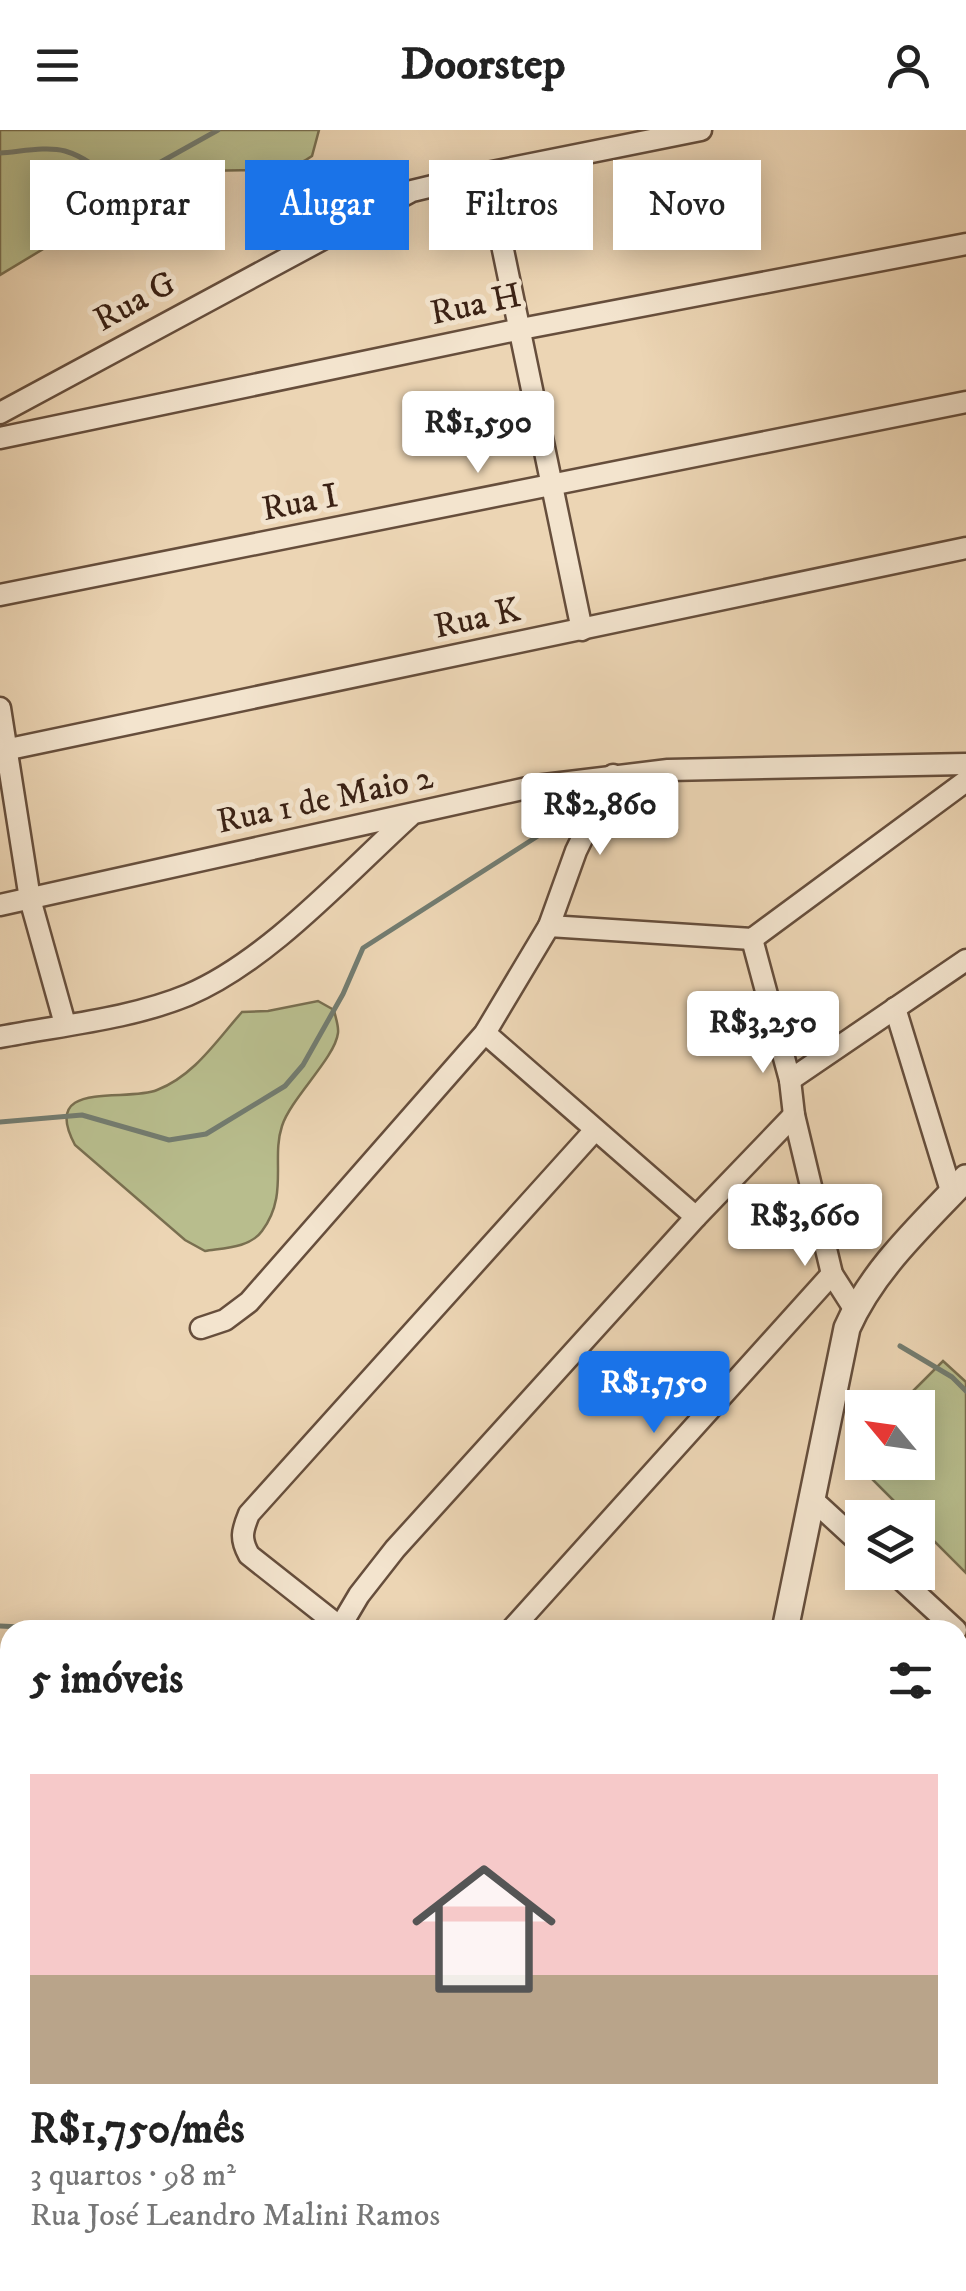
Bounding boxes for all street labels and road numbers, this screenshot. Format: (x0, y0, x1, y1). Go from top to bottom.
street label: Rua G (86, 262, 184, 342)
street label: Rua H (426, 274, 526, 336)
street label: Rua I (258, 474, 342, 532)
street label: Rua K (430, 588, 525, 650)
street label: Rua 1 de Maio 2 (213, 756, 437, 844)

